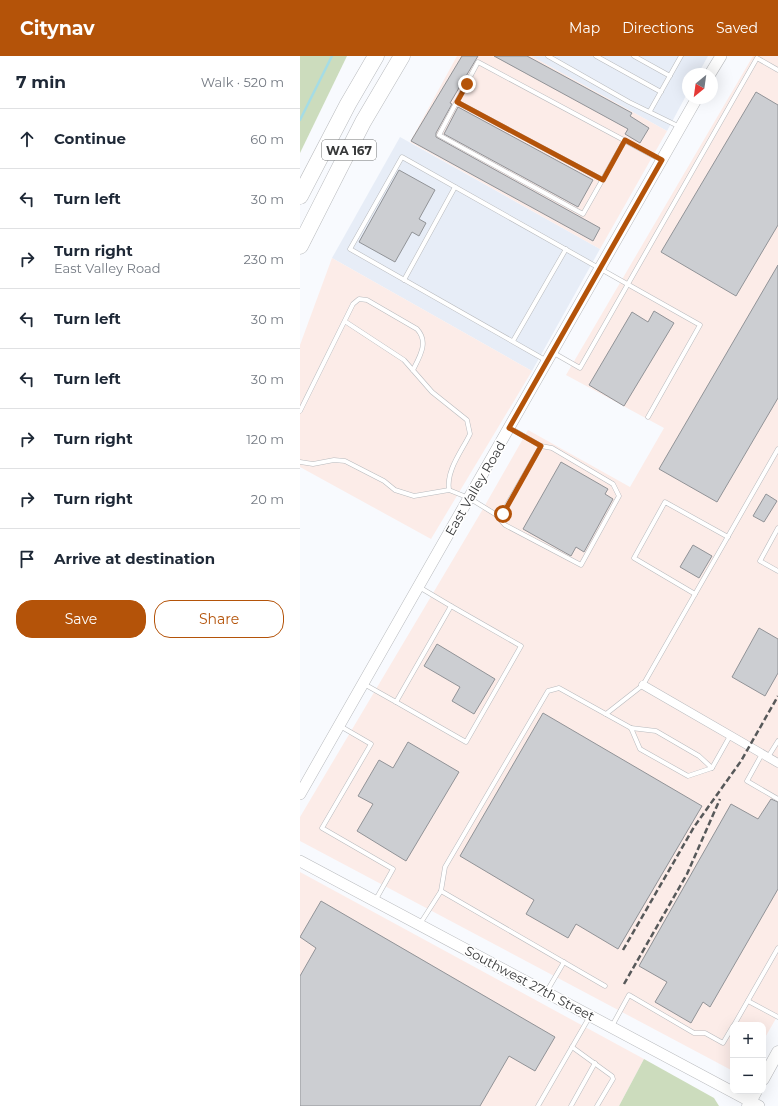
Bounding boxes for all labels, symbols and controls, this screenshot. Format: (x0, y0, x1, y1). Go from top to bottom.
text: Citynav (20, 17, 95, 40)
text: Map (569, 19, 600, 37)
text: Directions (622, 19, 694, 37)
text: Saved (716, 19, 758, 37)
north arrow (682, 68, 718, 104)
text: 7 min (16, 72, 66, 92)
text: Walk · 520 m (201, 74, 284, 90)
route end (458, 75, 476, 93)
icon: ahead (16, 128, 38, 150)
text: Continue (54, 129, 126, 148)
text: 60 m (250, 131, 284, 147)
road number: WA 167 (322, 140, 376, 160)
icon: left (16, 188, 38, 210)
text: Turn left (54, 189, 121, 208)
text: 30 m (251, 191, 284, 207)
text: Turn right (54, 241, 133, 260)
icon: right (16, 248, 38, 270)
text: 230 m (243, 251, 284, 267)
text: East Valley Road (54, 260, 161, 276)
icon: left (16, 308, 38, 330)
text: Turn left (54, 309, 121, 328)
text: 30 m (251, 311, 284, 327)
icon: left (16, 368, 38, 390)
text: Turn left (54, 369, 121, 388)
text: 30 m (251, 371, 284, 387)
icon: right (16, 428, 38, 450)
text: Turn right (54, 429, 133, 448)
text: 120 m (246, 431, 284, 447)
street label: East Valley Road (441, 438, 509, 538)
icon: right (16, 488, 38, 510)
text: Turn right (54, 489, 133, 508)
text: 20 m (251, 491, 284, 507)
route start (494, 505, 512, 523)
icon: arrive (16, 548, 38, 570)
text: Arrive at destination (54, 549, 215, 568)
button: Save (16, 600, 146, 638)
button: Share (154, 600, 284, 638)
street label: Southwest 27th Street (462, 942, 598, 1024)
map controls (730, 1022, 766, 1094)
button: + (730, 1022, 766, 1058)
button: − (730, 1058, 766, 1094)

